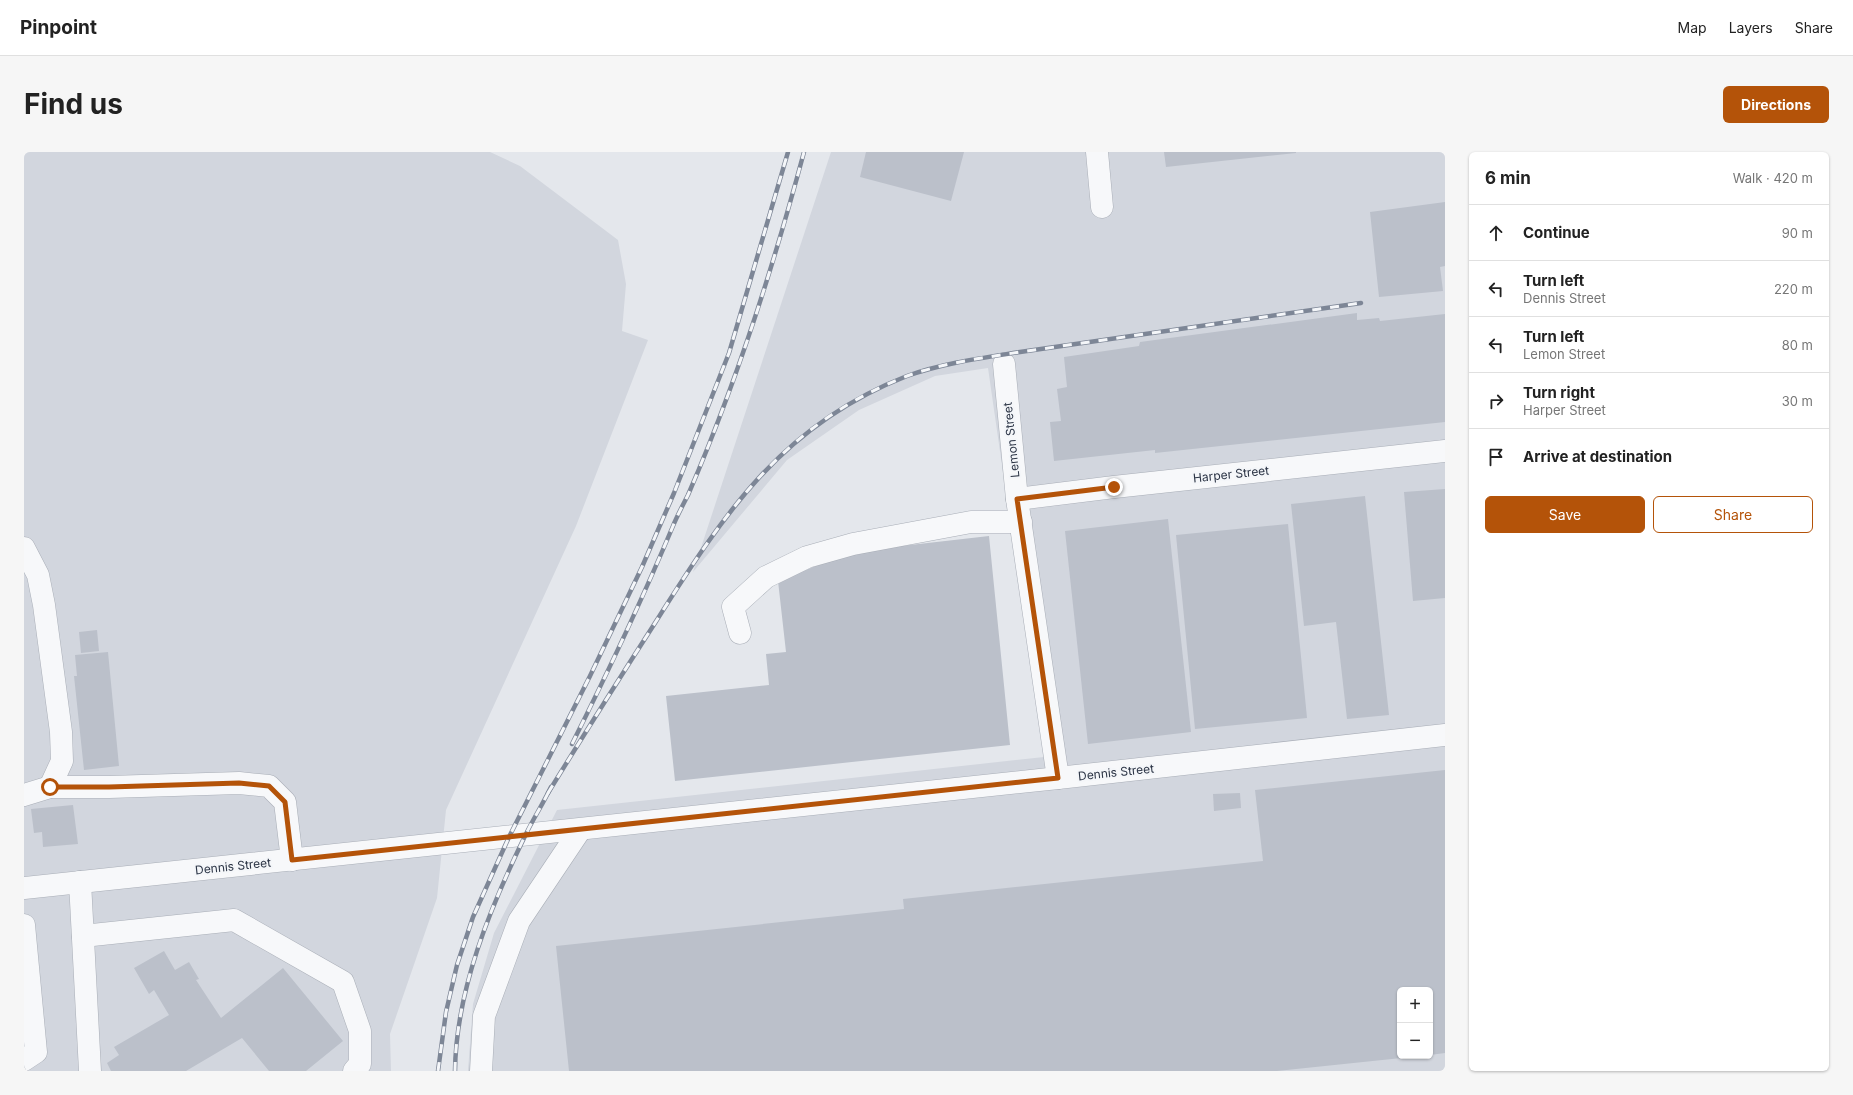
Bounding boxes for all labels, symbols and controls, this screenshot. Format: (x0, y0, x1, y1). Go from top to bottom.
text: Pinpoint (20, 16, 97, 39)
text: Map (1678, 19, 1707, 36)
text: Layers (1729, 19, 1773, 36)
text: Share (1795, 19, 1833, 36)
button: Directions (1723, 86, 1829, 123)
text: Find us (24, 87, 123, 121)
text: 6 min (1485, 168, 1531, 188)
text: Walk · 420 m (1733, 170, 1813, 186)
icon: ahead (1485, 222, 1507, 244)
text: Continue (1523, 223, 1590, 242)
text: 90 m (1782, 225, 1813, 241)
text: Turn left (1523, 271, 1584, 290)
icon: left (1485, 278, 1507, 300)
text: 220 m (1774, 281, 1813, 297)
text: Dennis Street (1523, 290, 1606, 306)
text: Turn left (1523, 327, 1584, 346)
icon: left (1485, 334, 1507, 356)
text: 80 m (1782, 337, 1813, 353)
text: Lemon Street (1523, 346, 1605, 362)
text: Turn right (1523, 383, 1595, 402)
icon: right (1485, 390, 1507, 412)
text: 30 m (1782, 393, 1813, 409)
street label: Lemon Street (1000, 401, 1022, 478)
text: Harper Street (1523, 402, 1606, 418)
icon: arrive (1485, 446, 1507, 468)
text: Arrive at destination (1523, 447, 1672, 466)
street label: Harper Street (1192, 463, 1270, 485)
route end (1105, 478, 1123, 496)
button: Save (1485, 496, 1645, 533)
button: Share (1653, 496, 1813, 533)
street label: Dennis Street (1077, 761, 1155, 783)
route start (41, 778, 59, 796)
street label: Dennis Street (194, 855, 272, 877)
map controls (1397, 987, 1433, 1059)
button: + (1397, 987, 1433, 1023)
button: − (1397, 1023, 1433, 1059)

